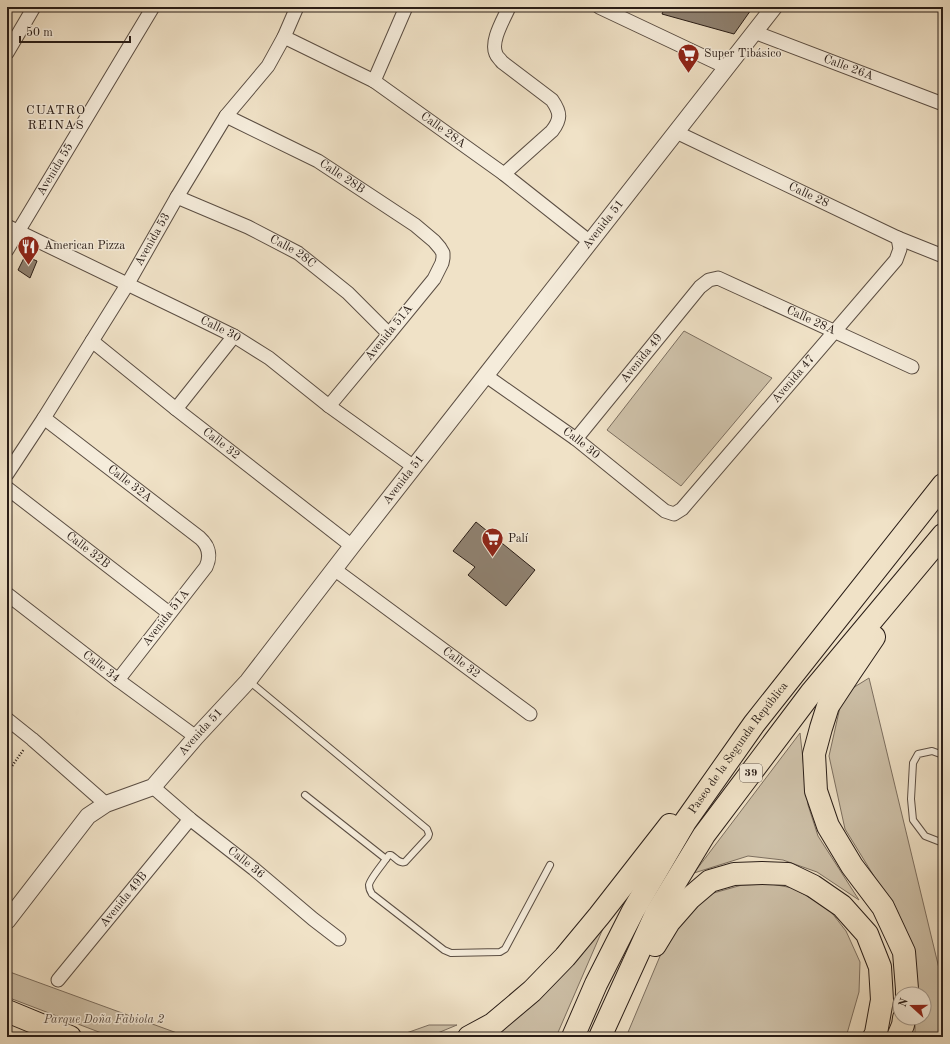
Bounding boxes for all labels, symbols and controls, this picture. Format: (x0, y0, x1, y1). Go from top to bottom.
scale bar (20, 18, 130, 44)
text: 50 m (26, 26, 53, 39)
supermarket icon: Super Tibásico (675, 41, 701, 74)
place label: Super Tibásico (704, 48, 781, 60)
street label: Calle 26A (822, 53, 875, 83)
district label: CUATRO REINAS (26, 104, 86, 132)
street label: Calle 28A (418, 110, 468, 151)
street label: Avenida 55 (35, 141, 76, 198)
street label: Calle 28B (317, 158, 367, 196)
street label: Calle 28 (787, 181, 831, 210)
street label: Avenida 51 (581, 198, 626, 252)
street label: Avenida 53 (133, 211, 173, 268)
restaurant icon: American Pizza (15, 233, 41, 266)
street label: Calle 28C (268, 233, 318, 270)
place label: American Pizza (44, 240, 125, 252)
street label: Avenida 51A (362, 302, 415, 363)
street label: Calle 28A (785, 304, 837, 337)
street label: Calle 30 (198, 314, 243, 345)
street label: Avenida 49 (618, 332, 665, 385)
street label: Avenida 47 (770, 353, 817, 405)
street label: Calle 32 (200, 426, 242, 462)
street label: Calle 30 (560, 426, 602, 462)
street label: Avenida 51 (381, 453, 427, 507)
street label: Calle 32A (105, 463, 154, 505)
supermarket icon: Palí (480, 526, 506, 559)
street label: Calle 32B (64, 530, 112, 571)
place label: Palí (508, 533, 529, 545)
street label: Avenida 51A (140, 587, 192, 649)
street label: Calle 32 (440, 645, 482, 681)
street label: Calle 34 (80, 649, 122, 685)
street label: Paseo de la Segunda República (687, 680, 791, 816)
street label: Avenida 51 (177, 706, 225, 758)
road number: 39 (740, 764, 762, 782)
street label: Calle 36 (225, 845, 267, 881)
street label: Avenida 49B (98, 870, 150, 929)
north arrow (892, 986, 932, 1026)
text: N (897, 997, 911, 1009)
park label: Parque Doña Fabiola 2 (43, 1014, 164, 1026)

